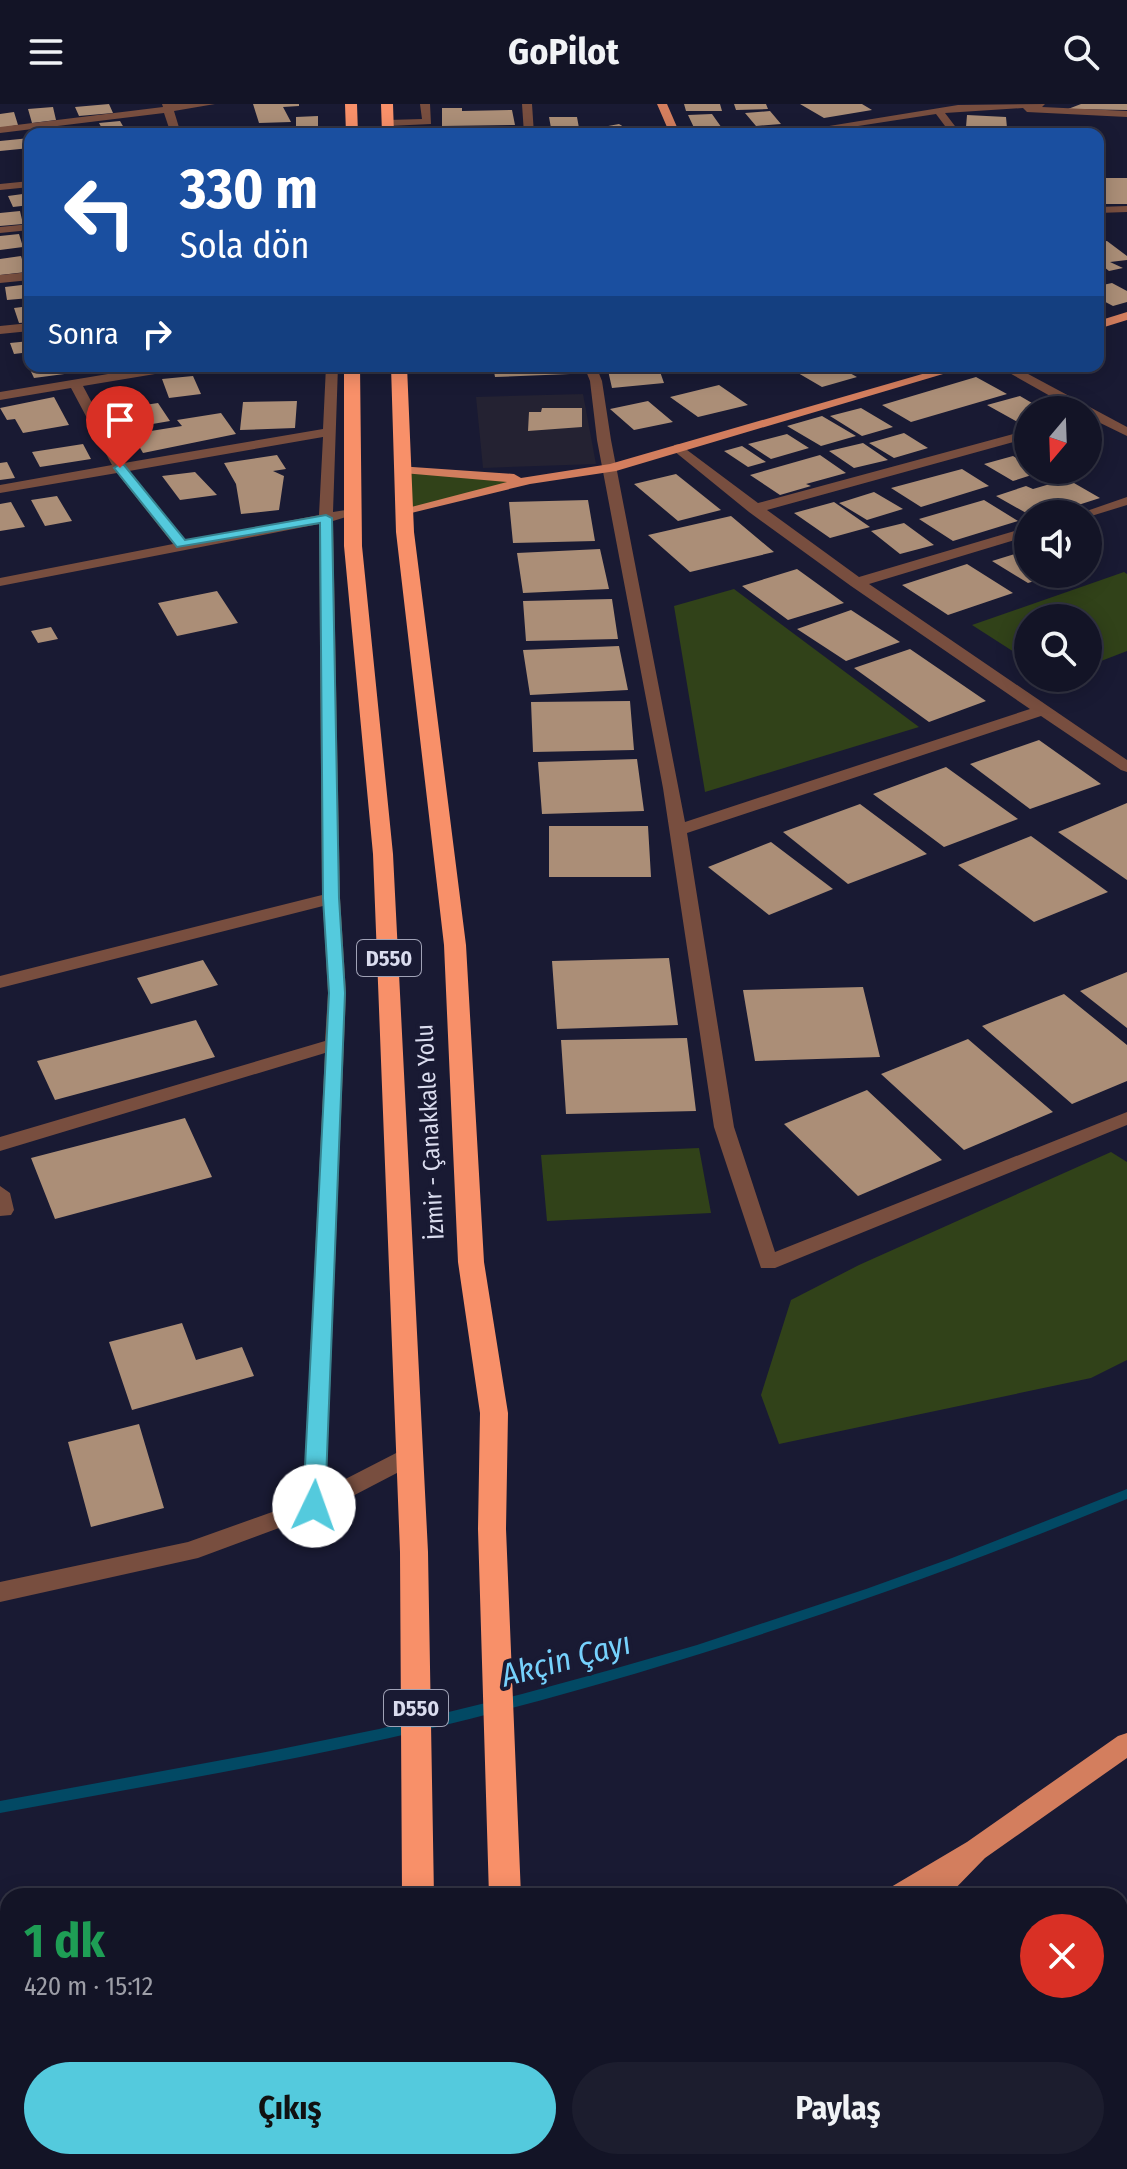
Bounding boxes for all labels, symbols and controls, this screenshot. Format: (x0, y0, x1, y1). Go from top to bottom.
icon: menu (24, 30, 68, 74)
text: GoPilot (508, 30, 619, 74)
icon: search (1059, 30, 1103, 74)
text: 330 m (180, 156, 318, 223)
icon: left (48, 160, 152, 264)
text: Sola dön (180, 224, 309, 268)
icon: right (135, 312, 179, 356)
text: Sonra (48, 316, 119, 352)
pin (86, 386, 154, 468)
north arrow (1014, 396, 1102, 484)
map controls (1014, 396, 1102, 692)
icon: arrive (98, 398, 142, 442)
button: sound (1014, 500, 1102, 588)
button: search (1014, 604, 1102, 692)
road number: D550 (357, 940, 421, 976)
street label: İzmir - Çanakkale Yolu (410, 1023, 450, 1241)
position arrow (272, 1464, 356, 1548)
water label: Akçin Çayı (496, 1623, 635, 1695)
road number: D550 (384, 1690, 448, 1726)
text: 1 dk (24, 1912, 105, 1970)
button: close (1020, 1914, 1104, 1998)
text: 420 m · 15:12 (24, 1971, 153, 2002)
button: Çıkış (24, 2062, 556, 2154)
button: Paylaş (572, 2062, 1104, 2154)

